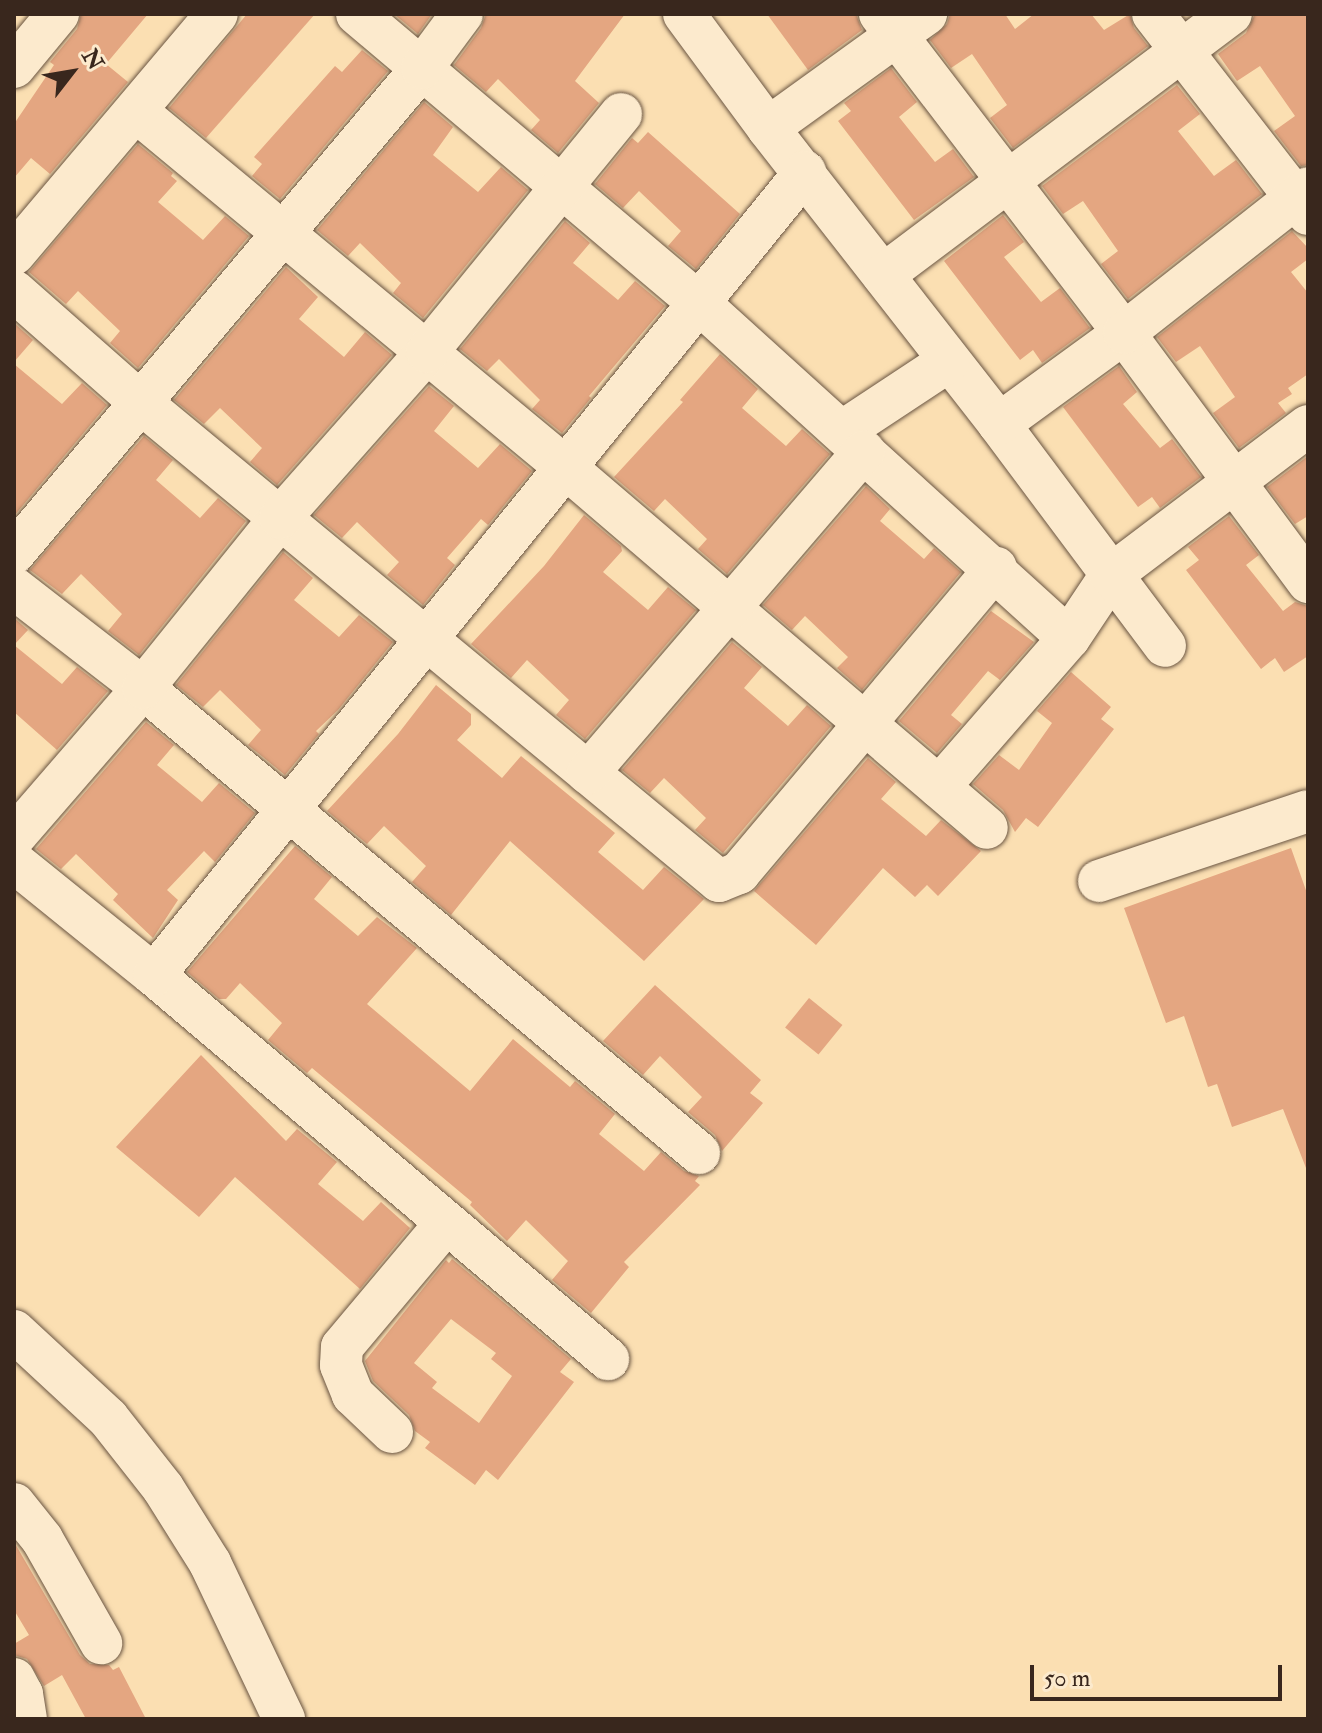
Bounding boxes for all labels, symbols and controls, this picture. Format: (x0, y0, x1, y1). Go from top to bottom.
north arrow (32, 32, 112, 112)
text: N (75, 44, 110, 75)
scale bar (1034, 1649, 1286, 1699)
text: 50 m (1044, 1663, 1090, 1694)

